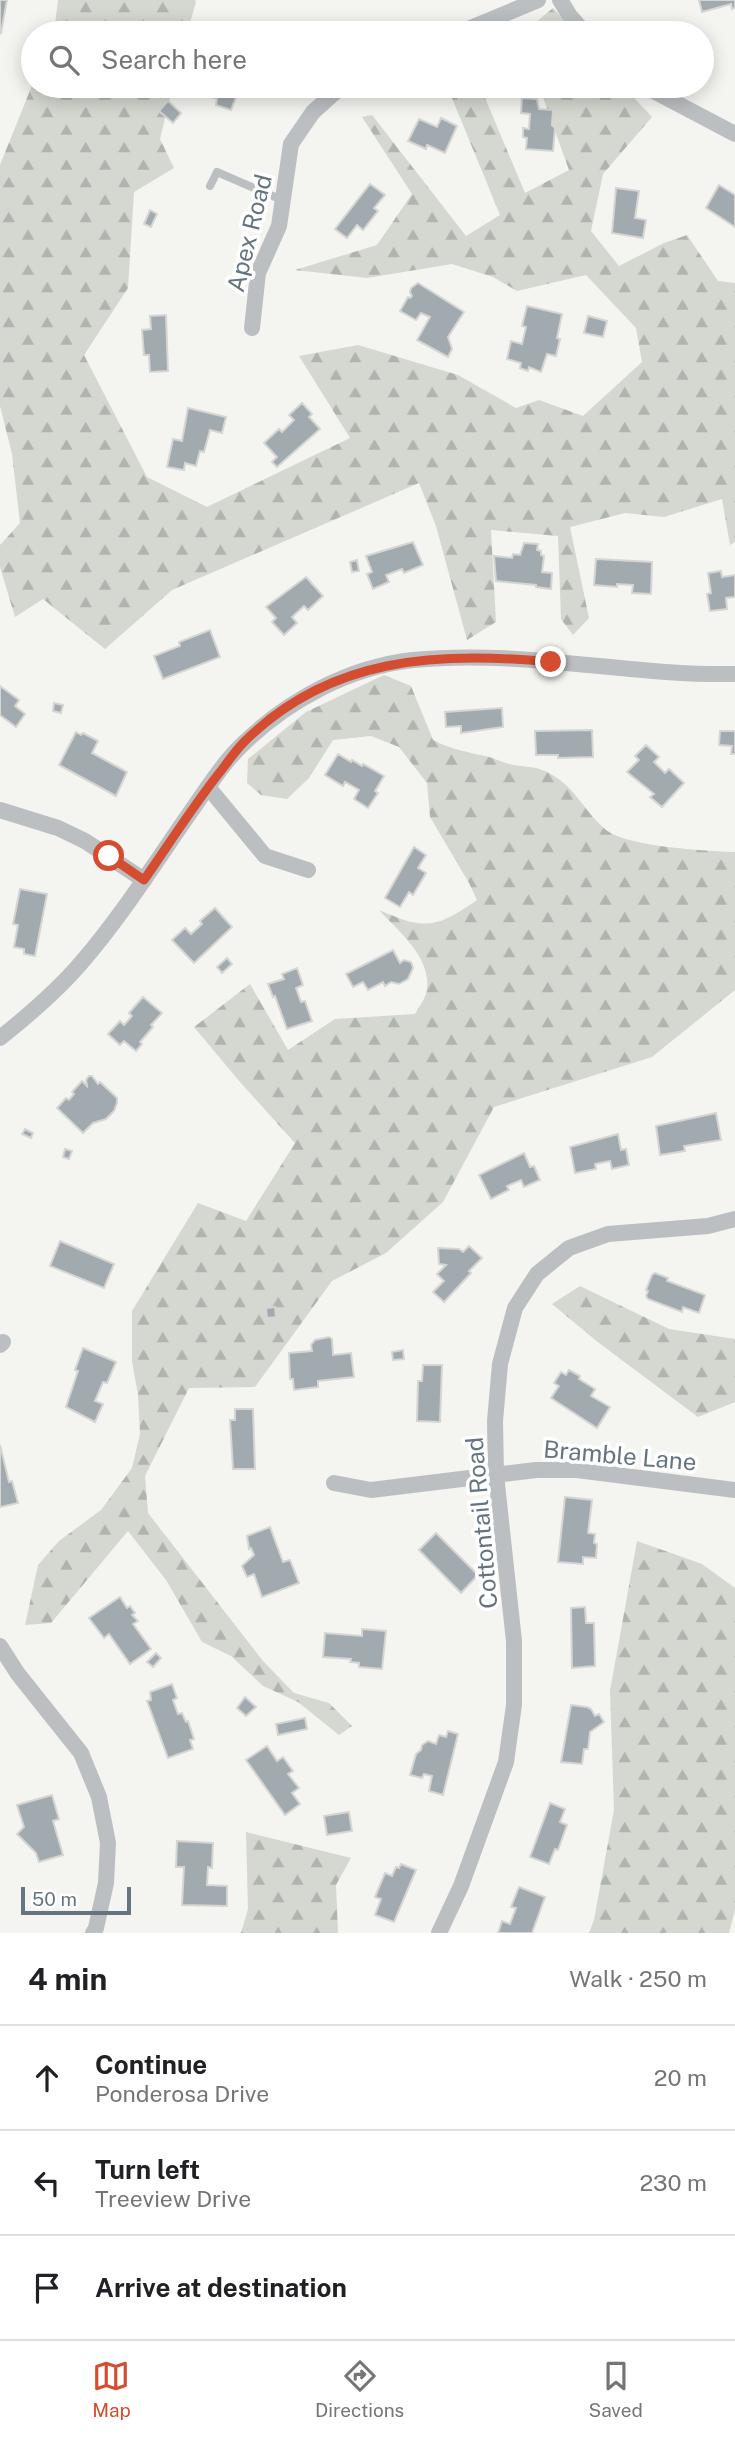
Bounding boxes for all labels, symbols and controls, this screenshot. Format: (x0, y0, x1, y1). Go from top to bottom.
search box (21, 21, 714, 98)
icon: search (45, 41, 83, 79)
text: Search here (101, 44, 247, 75)
street label: Apex Road (221, 171, 277, 295)
route end (535, 646, 566, 677)
route start (93, 840, 124, 871)
street label: Bramble Lane (542, 1434, 698, 1476)
street label: Cottontail Road (460, 1436, 502, 1610)
scale bar (21, 1884, 131, 1916)
text: 50 m (32, 1888, 77, 1910)
text: 4 min (28, 1961, 107, 1997)
text: Walk · 250 m (569, 1965, 707, 1992)
text: Continue (95, 2049, 207, 2080)
icon: ahead (28, 2059, 66, 2097)
text: 20 m (654, 2064, 707, 2091)
text: Ponderosa Drive (95, 2080, 269, 2107)
text: Turn left (95, 2154, 200, 2185)
icon: left (28, 2164, 66, 2202)
text: 230 m (639, 2169, 707, 2196)
text: Treeview Drive (95, 2185, 251, 2212)
icon: arrive (28, 2269, 66, 2307)
text: Arrive at destination (95, 2272, 347, 2303)
tab: Map (92, 2357, 131, 2421)
tab: Directions (315, 2357, 404, 2421)
tab: Saved (589, 2357, 643, 2421)

